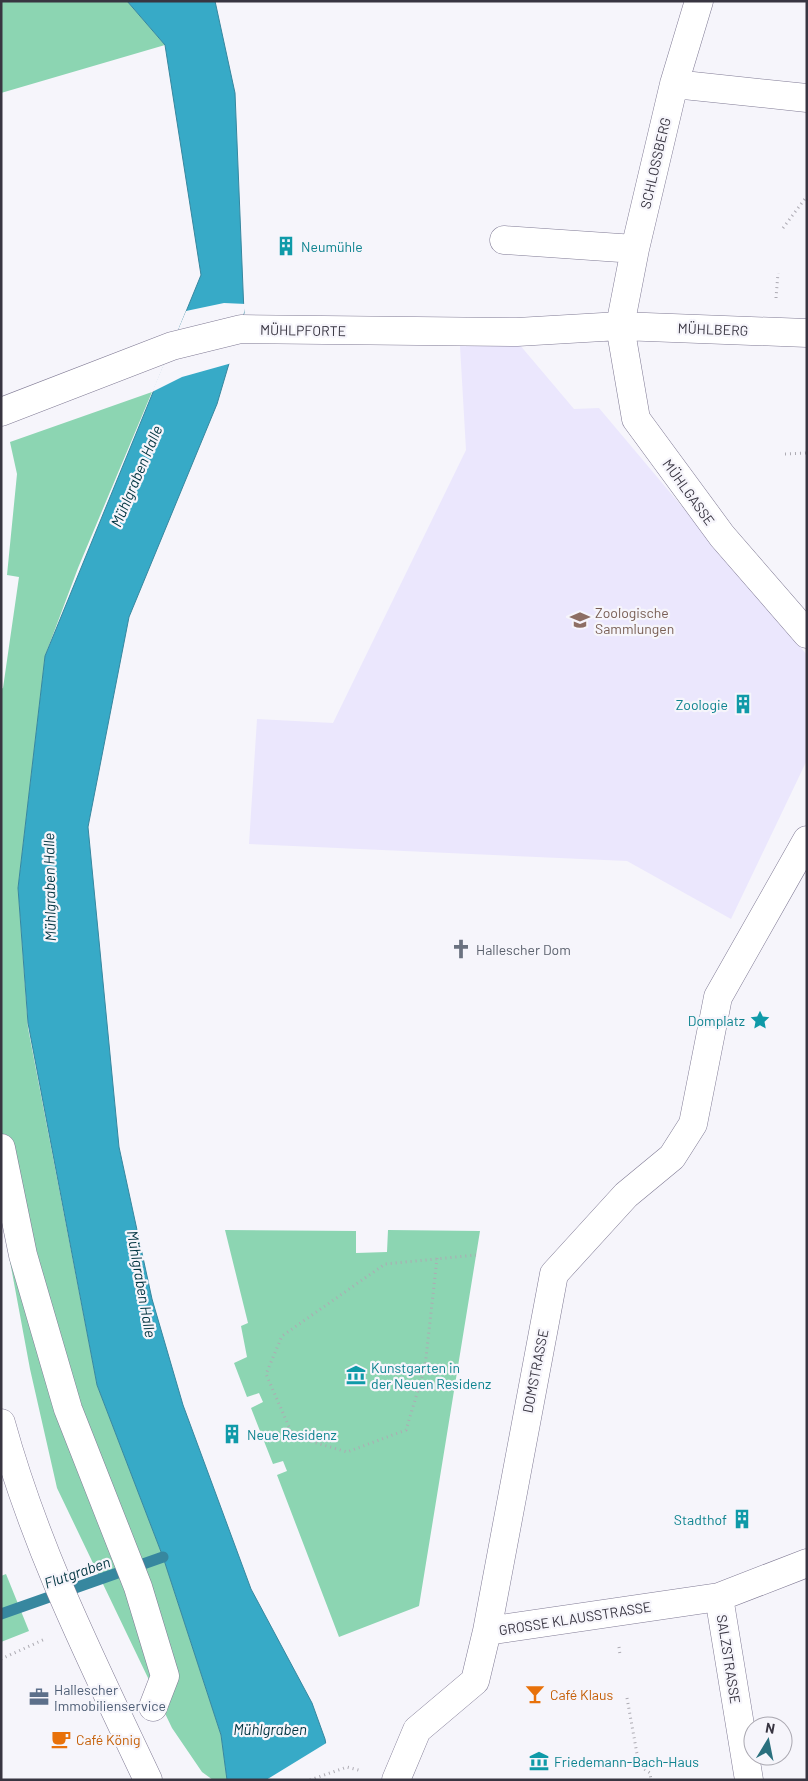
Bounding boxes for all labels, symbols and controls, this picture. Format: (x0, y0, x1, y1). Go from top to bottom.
street label: SCHLOSSBERG (636, 116, 674, 210)
building icon: Neumühle (275, 235, 297, 257)
place label: Neumühle (301, 238, 363, 255)
street label: MÜHLBERG (677, 319, 749, 339)
street label: MÜHLPFORTE (260, 321, 346, 339)
water label: Mühlgraben Halle (107, 422, 166, 529)
street label: MÜHLGASSE (659, 456, 719, 528)
place label: Zoologische Sammlungen (595, 604, 674, 637)
school or university icon: Zoologische Sammlungen (569, 609, 591, 631)
building icon: Zoologie (732, 693, 754, 715)
place label: Zoologie (676, 696, 728, 713)
water label: Mühlgraben Halle (39, 832, 59, 941)
church icon: Hallescher Dom (450, 938, 472, 960)
place label: Hallescher Dom (476, 941, 571, 958)
place icon: Domplatz (749, 1009, 771, 1031)
place label: Domplatz (688, 1012, 745, 1029)
water label: Mühlgraben Halle (124, 1229, 160, 1339)
street label: DOMSTRASSE (519, 1328, 551, 1414)
place label: Kunstgarten in der Neuen Residenz (371, 1359, 491, 1392)
museum icon: Kunstgarten in der Neuen Residenz (345, 1364, 367, 1386)
building icon: Neue Residenz (221, 1423, 243, 1445)
place label: Neue Residenz (247, 1426, 337, 1443)
building icon: Stadthof (731, 1508, 753, 1530)
place label: Stadthof (674, 1511, 727, 1528)
water label: Flutgraben (41, 1552, 113, 1592)
street label: GROSSE KLAUSSTRASSE (498, 1598, 652, 1638)
street label: SALZSTRASSE (714, 1613, 744, 1705)
place label: Hallescher Immobilienservice (54, 1681, 166, 1714)
bar icon: Café Klaus (524, 1683, 546, 1705)
office icon: Hallescher Immobilienservice (28, 1686, 50, 1708)
place label: Café Klaus (550, 1686, 614, 1703)
north arrow (743, 1716, 793, 1766)
text: N (764, 1719, 776, 1737)
water label: Mühlgraben (233, 1720, 307, 1738)
cafe icon: Café König (50, 1728, 72, 1750)
place label: Café König (76, 1731, 141, 1748)
museum icon: Friedemann-Bach-Haus (528, 1750, 550, 1772)
place label: Friedemann-Bach-Haus (554, 1753, 699, 1770)

